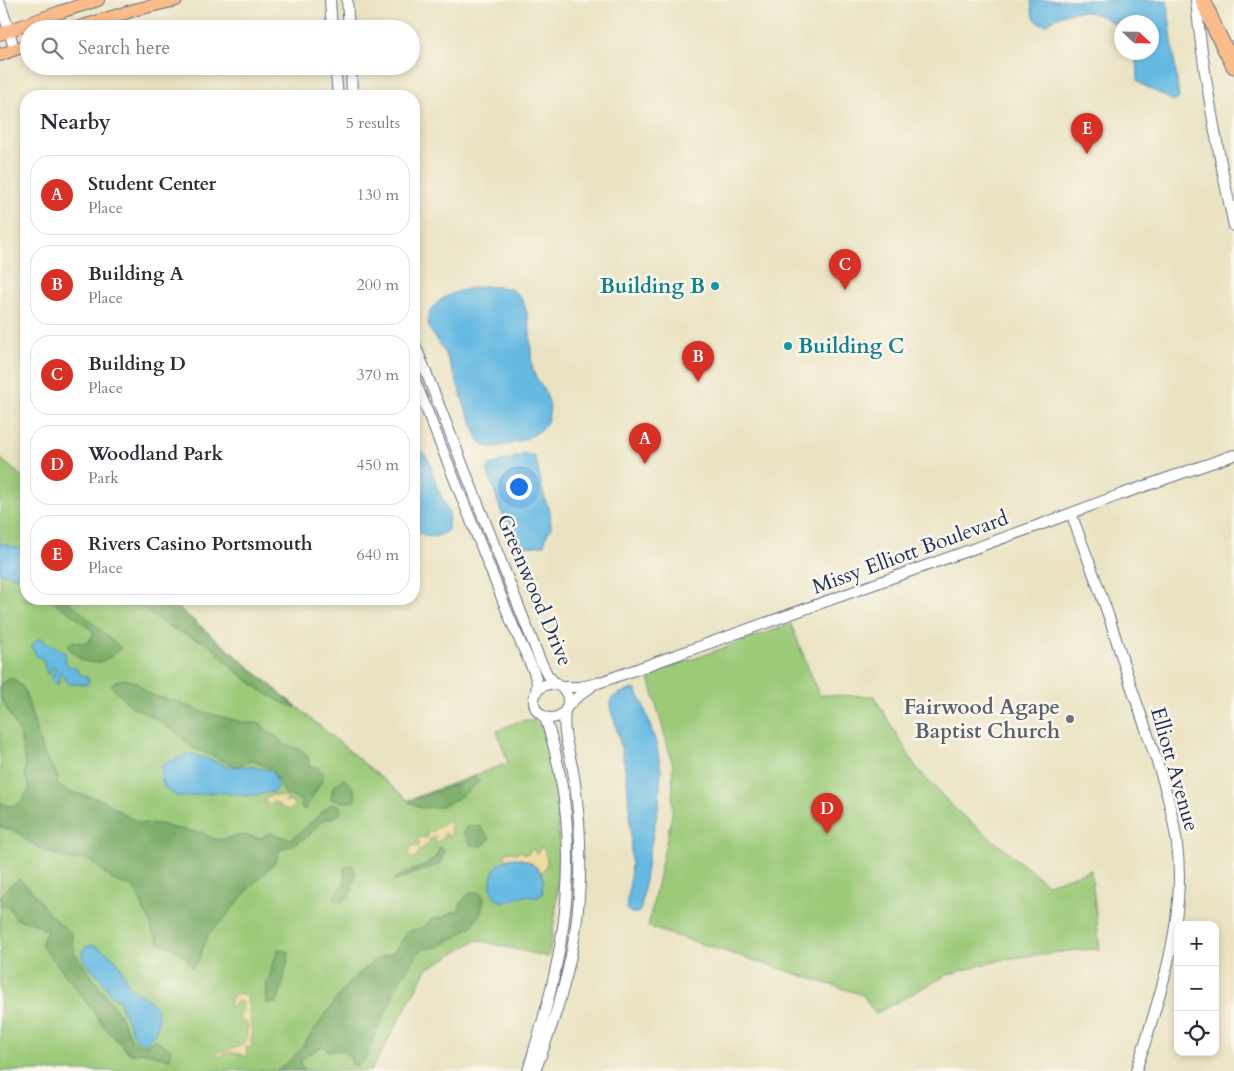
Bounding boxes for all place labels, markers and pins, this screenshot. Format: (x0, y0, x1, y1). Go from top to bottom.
pin: E (1071, 113, 1103, 154)
pin: C (829, 249, 861, 290)
place label: Building B (600, 272, 705, 301)
marker: Building B (709, 280, 721, 292)
place label: Building C (798, 332, 904, 361)
marker: Building C (782, 340, 794, 352)
pin: B (682, 341, 714, 382)
pin: A (629, 423, 661, 464)
place label: Fairwood Agape Baptist Church (904, 693, 1060, 746)
marker: Fairwood Agape Baptist Church (1064, 713, 1076, 725)
pin: D (811, 793, 843, 834)

